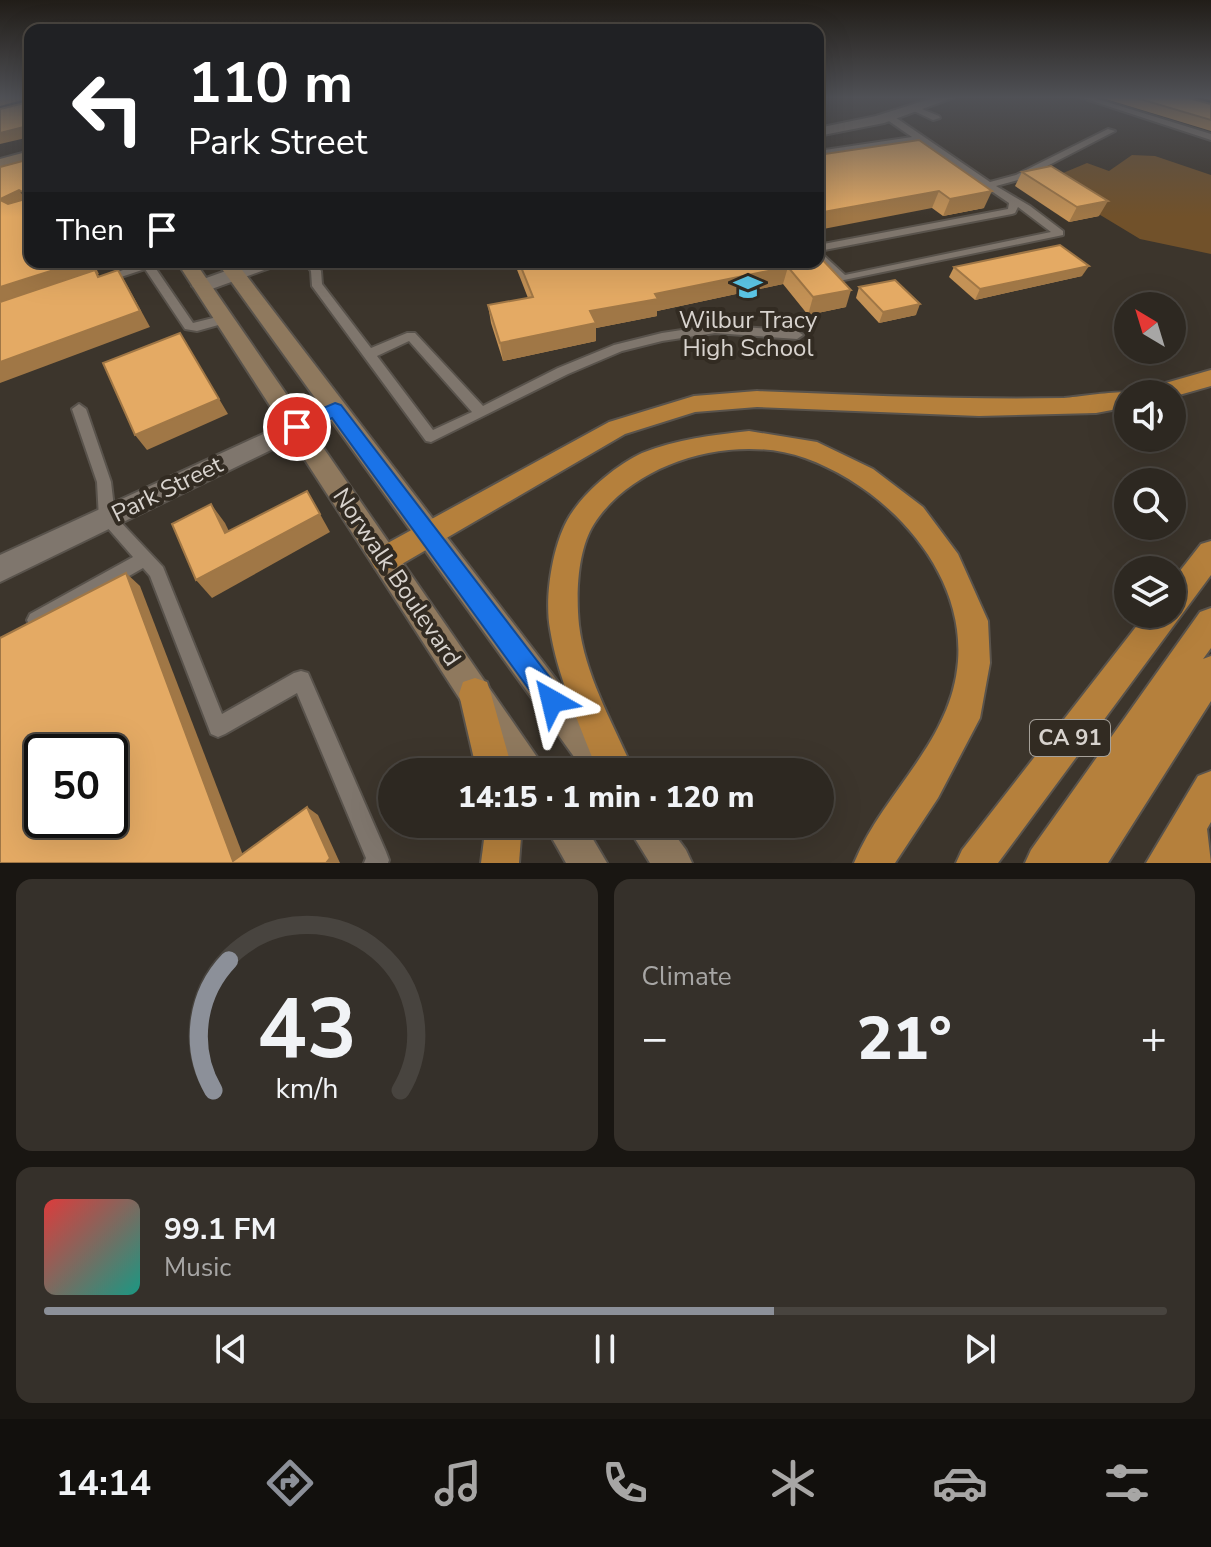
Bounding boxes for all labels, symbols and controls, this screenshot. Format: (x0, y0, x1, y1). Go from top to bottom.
text: 110 m (188, 45, 353, 122)
icon: left (56, 56, 160, 160)
text: Park Street (188, 118, 367, 167)
icon: arrive (140, 208, 184, 252)
text: Then (56, 210, 124, 251)
school or university icon: Wilbur Tracy High School (733, 272, 763, 302)
north arrow (1114, 292, 1186, 364)
map controls (1114, 292, 1186, 628)
place label: Wilbur Tracy High School (679, 304, 818, 364)
button: sound (1114, 380, 1186, 452)
pin (263, 393, 331, 461)
icon: arrive (275, 405, 319, 449)
street label: Park Street (106, 448, 228, 530)
button: search (1114, 468, 1186, 540)
street label: Norwalk Boulevard (326, 482, 468, 672)
button: layers (1114, 556, 1186, 628)
position arrow (510, 659, 594, 743)
road number: CA 91 (1030, 720, 1110, 756)
speed limit sign: 50 (24, 734, 128, 838)
text: 14:15 · 1 min · 120 m (458, 777, 754, 818)
text: Climate (642, 959, 732, 994)
text: 43 (257, 973, 357, 1086)
text: 21° (857, 998, 952, 1080)
text: − (642, 1009, 668, 1069)
text: + (1141, 1009, 1167, 1069)
text: km/h (275, 1069, 338, 1108)
text: 99.1 FM (164, 1209, 276, 1250)
text: Music (164, 1250, 231, 1285)
icon: previous (209, 1327, 253, 1371)
icon: pause (583, 1327, 627, 1371)
icon: next (958, 1327, 1002, 1371)
icon: directions (262, 1455, 318, 1511)
icon: music (430, 1455, 486, 1511)
icon: phone (597, 1455, 653, 1511)
icon: climate (765, 1455, 821, 1511)
icon: car (932, 1455, 988, 1511)
icon: filters (1099, 1455, 1155, 1511)
text: 14:14 (56, 1459, 151, 1508)

